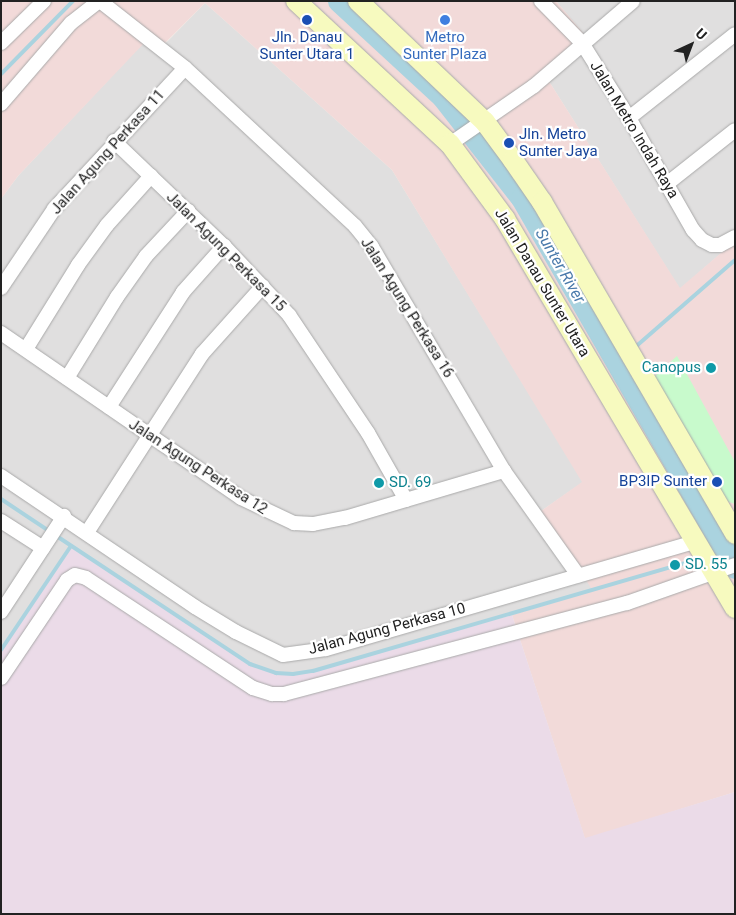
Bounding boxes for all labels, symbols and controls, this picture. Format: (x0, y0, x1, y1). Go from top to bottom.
marker: Jln. Danau Sunter Utara 1 (301, 14, 313, 26)
marker: Metro Sunter Plaza (439, 14, 451, 26)
north arrow (666, 20, 716, 70)
text: U (692, 25, 710, 43)
place label: Jln. Danau Sunter Utara 1 (259, 28, 355, 63)
place label: Metro Sunter Plaza (403, 28, 487, 63)
street label: Jalan Metro Indah Raya (586, 58, 682, 202)
street label: Jalan Agung Perkasa 11 (47, 86, 169, 218)
place label: Jln. Metro Sunter Jaya (519, 125, 598, 160)
marker: Jln. Metro Sunter Jaya (503, 137, 515, 149)
street label: Jalan Agung Perkasa 15 (162, 188, 290, 316)
street label: Jalan Danau Sunter Utara (491, 206, 593, 360)
water label: Sunter River (531, 225, 589, 307)
street label: Jalan Agung Perkasa 16 (356, 235, 458, 381)
place label: Canopus (642, 359, 701, 377)
marker: Canopus (705, 362, 717, 374)
street label: Jalan Agung Perkasa 12 (125, 415, 271, 519)
place label: BP3IP Sunter (619, 473, 707, 491)
place label: SD. 69 (389, 474, 432, 492)
marker: BP3IP Sunter (711, 476, 723, 488)
marker: SD. 69 (373, 477, 385, 489)
place label: SD. 55 (685, 556, 728, 574)
marker: SD. 55 (669, 559, 681, 571)
street label: Jalan Agung Perkasa 10 (307, 599, 467, 659)

